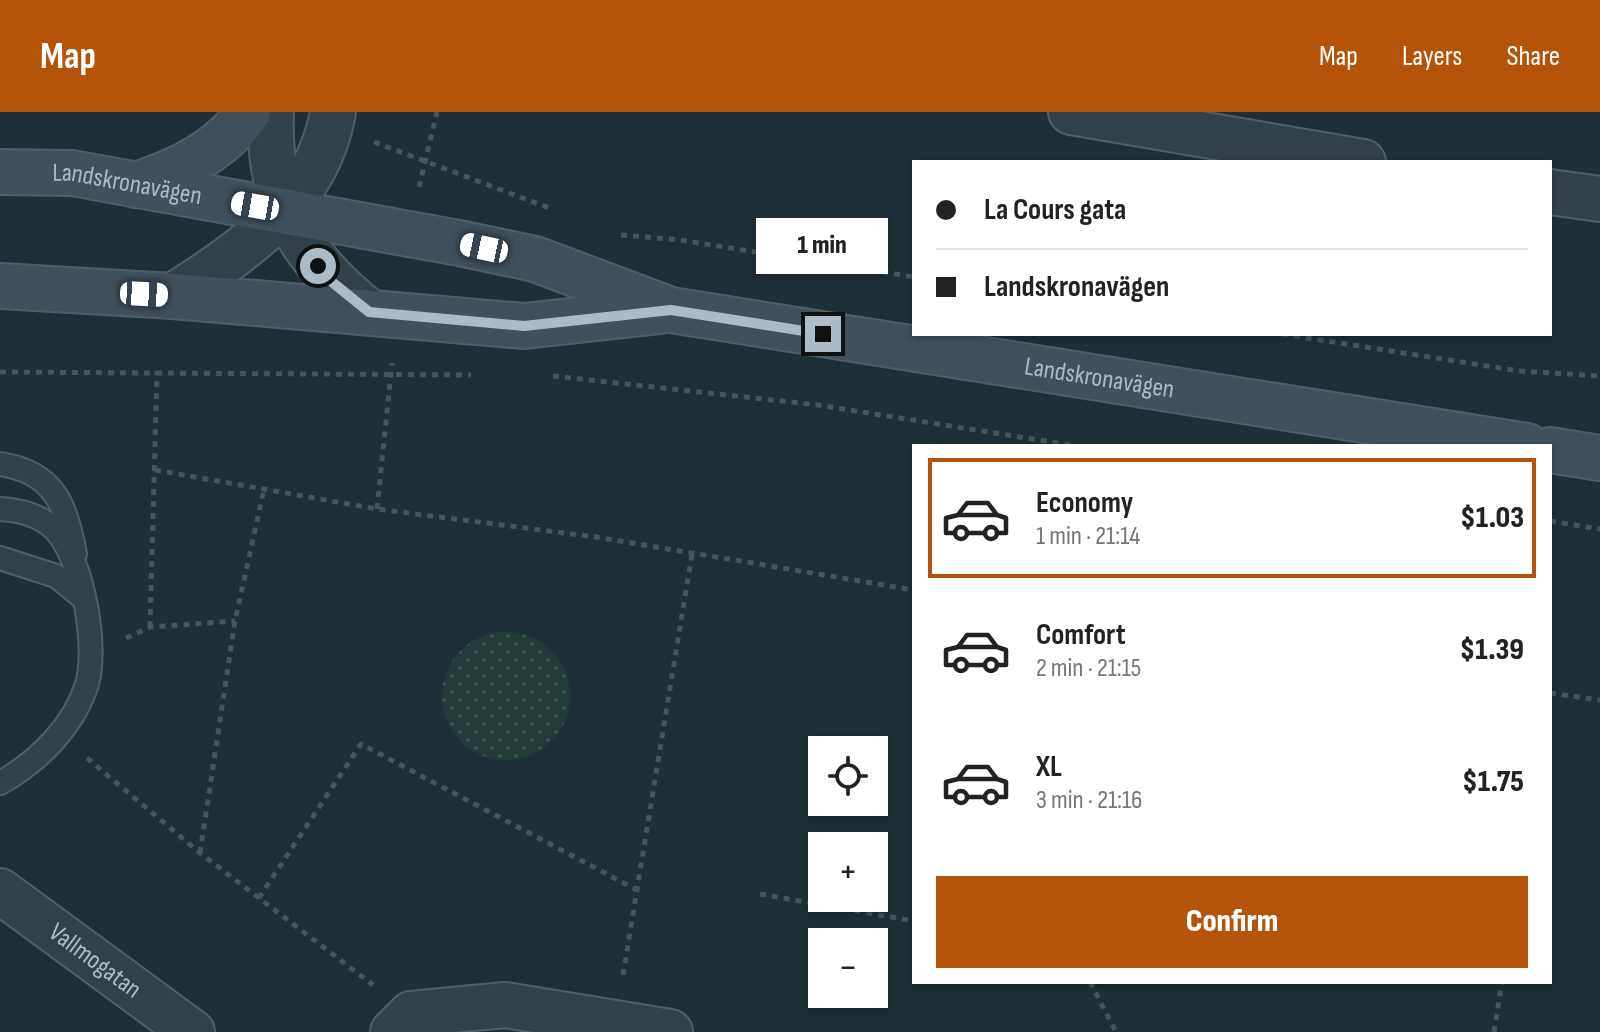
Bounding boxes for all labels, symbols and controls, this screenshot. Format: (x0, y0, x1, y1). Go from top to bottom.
text: Map (40, 34, 96, 79)
text: Map (1319, 40, 1358, 73)
text: Layers (1402, 40, 1462, 73)
text: Share (1506, 40, 1560, 73)
street label: Landskronavägen (52, 157, 204, 212)
car (229, 190, 281, 222)
text: La Cours gata (984, 192, 1126, 228)
callout: 1 min (757, 218, 889, 274)
text: 1 min (797, 230, 847, 261)
car (458, 231, 510, 265)
route start (300, 248, 336, 284)
text: Landskronavägen (984, 269, 1169, 305)
car (119, 281, 169, 307)
route end (805, 316, 841, 352)
street label: Landskronavägen (1022, 351, 1177, 405)
icon: car (940, 482, 1012, 554)
text: Economy (1036, 485, 1133, 521)
text: $1.03 (1460, 500, 1524, 536)
text: 1 min · 21:14 (1036, 521, 1140, 552)
icon: car (940, 614, 1012, 686)
text: Comfort (1036, 617, 1126, 653)
text: $1.39 (1460, 632, 1524, 668)
text: 2 min · 21:15 (1036, 653, 1141, 684)
map controls (808, 736, 888, 1008)
button: locate (808, 736, 888, 816)
icon: car (940, 746, 1012, 818)
text: XL (1036, 749, 1062, 785)
text: $1.75 (1462, 764, 1524, 800)
text: 3 min · 21:16 (1036, 785, 1142, 816)
button: + (808, 832, 888, 912)
button: Confirm (936, 876, 1528, 968)
street label: Vallmogatan (43, 917, 147, 1005)
button: − (808, 928, 888, 1008)

